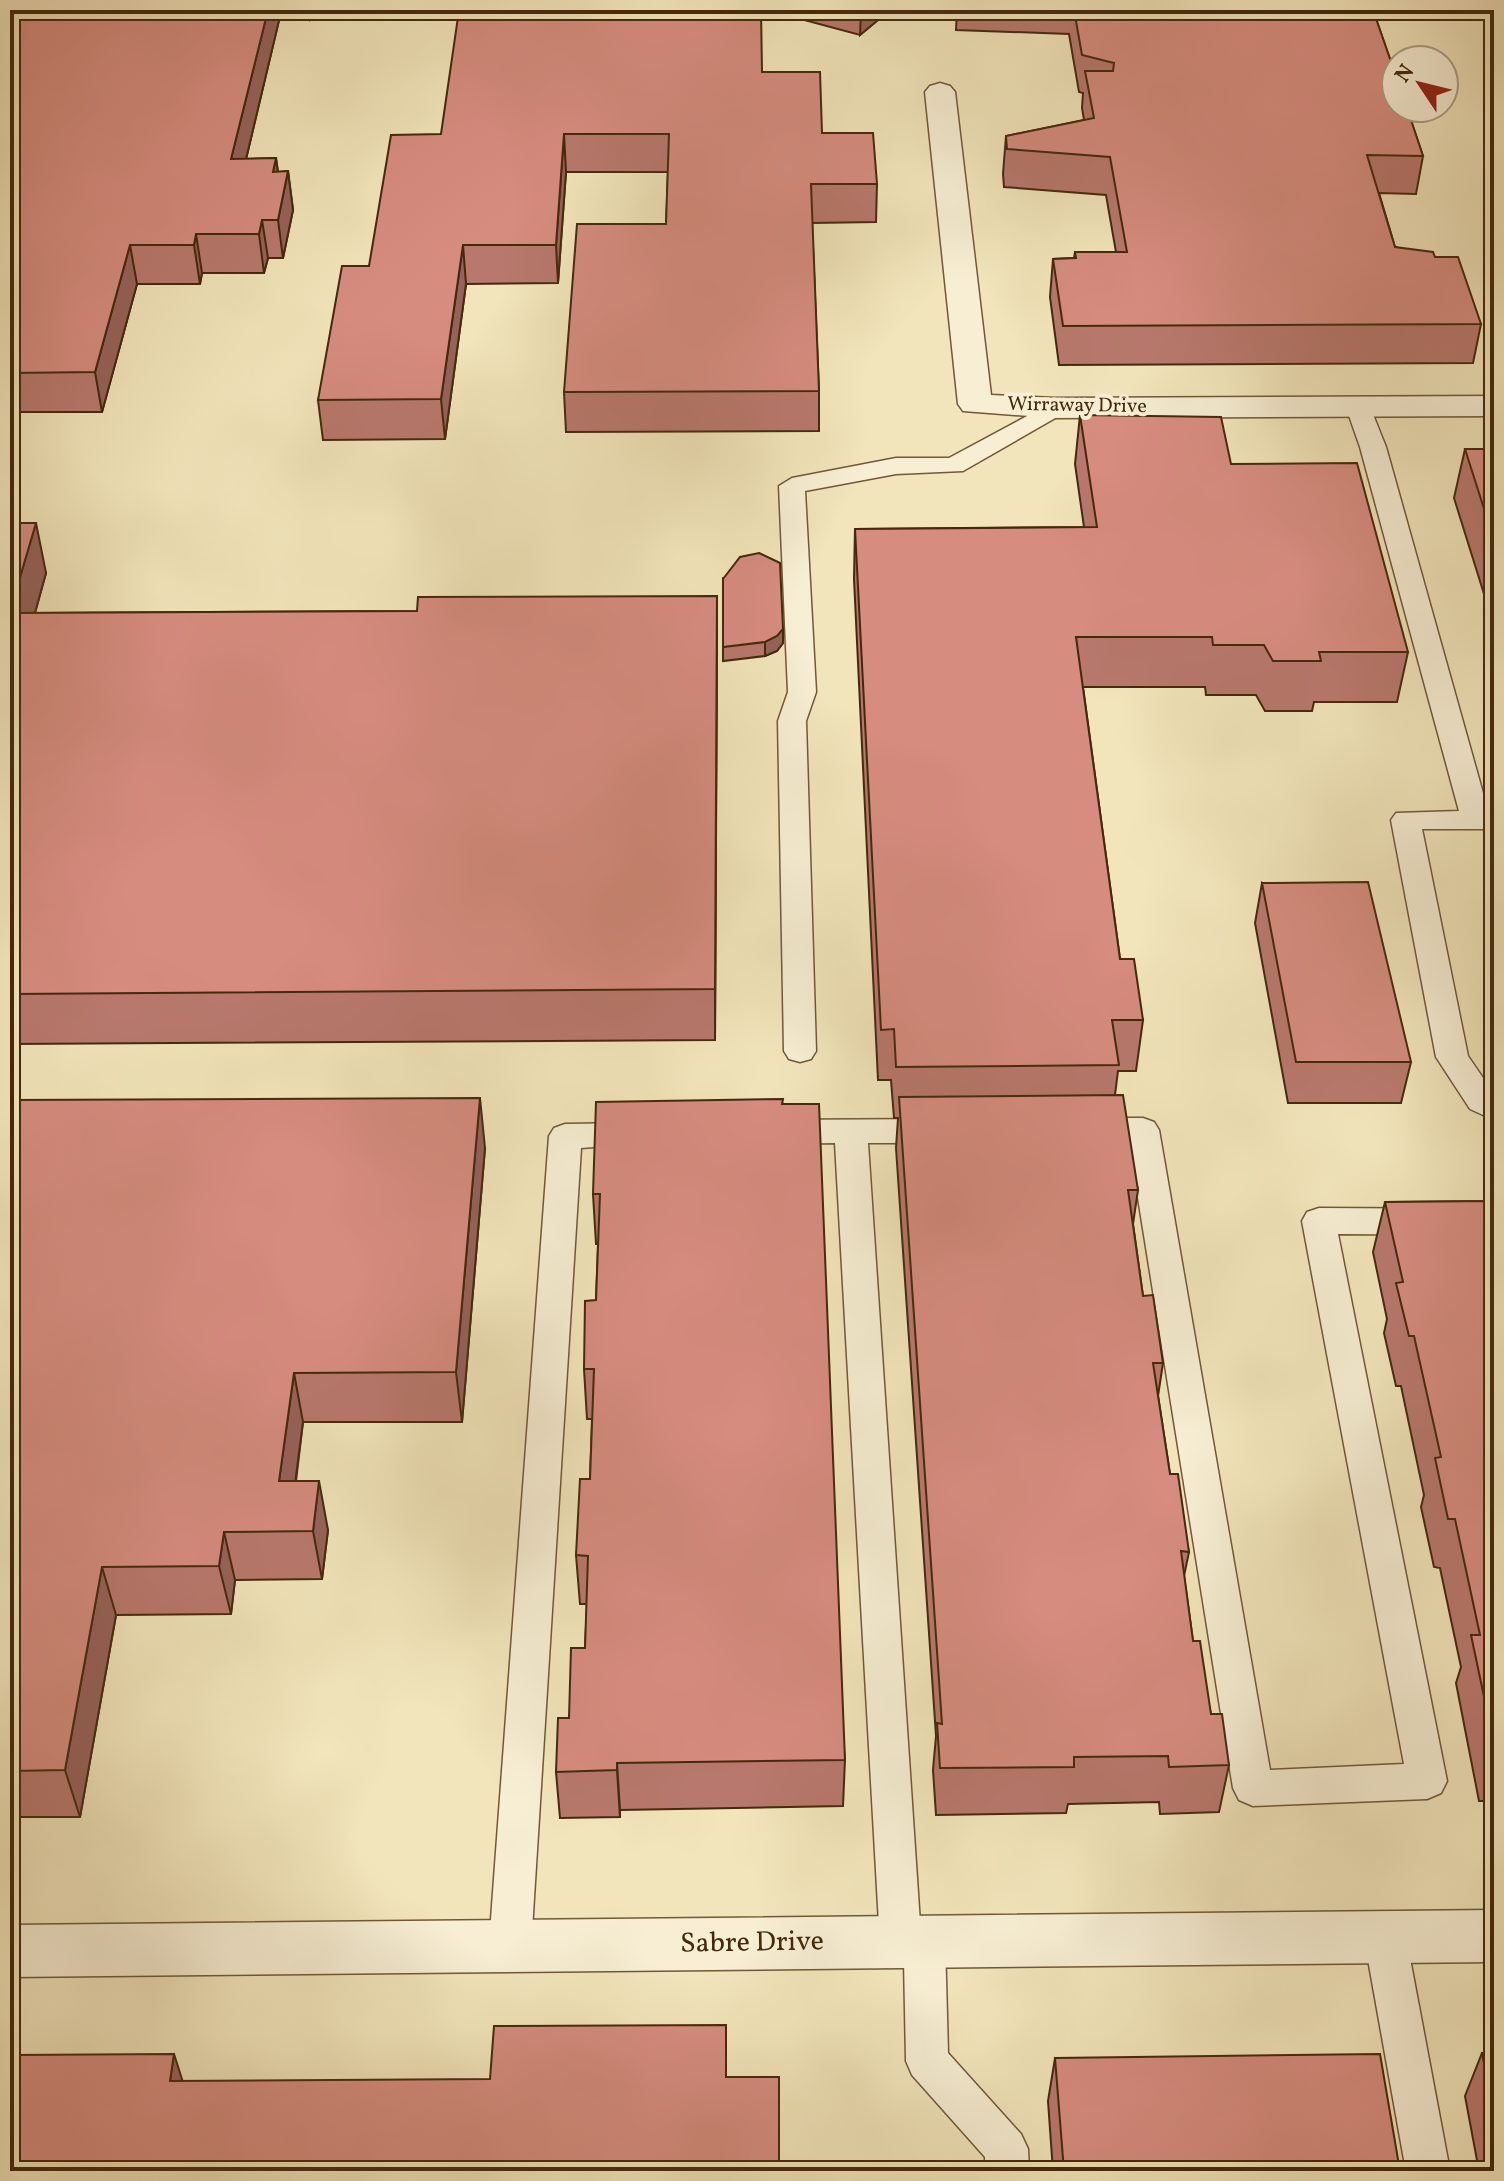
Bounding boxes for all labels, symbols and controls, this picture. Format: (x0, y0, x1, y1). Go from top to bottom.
north arrow (1380, 44, 1460, 124)
text: N (1388, 59, 1423, 89)
street label: Wirraway Drive (1007, 391, 1147, 421)
street label: Sabre Drive (680, 1922, 824, 1964)

